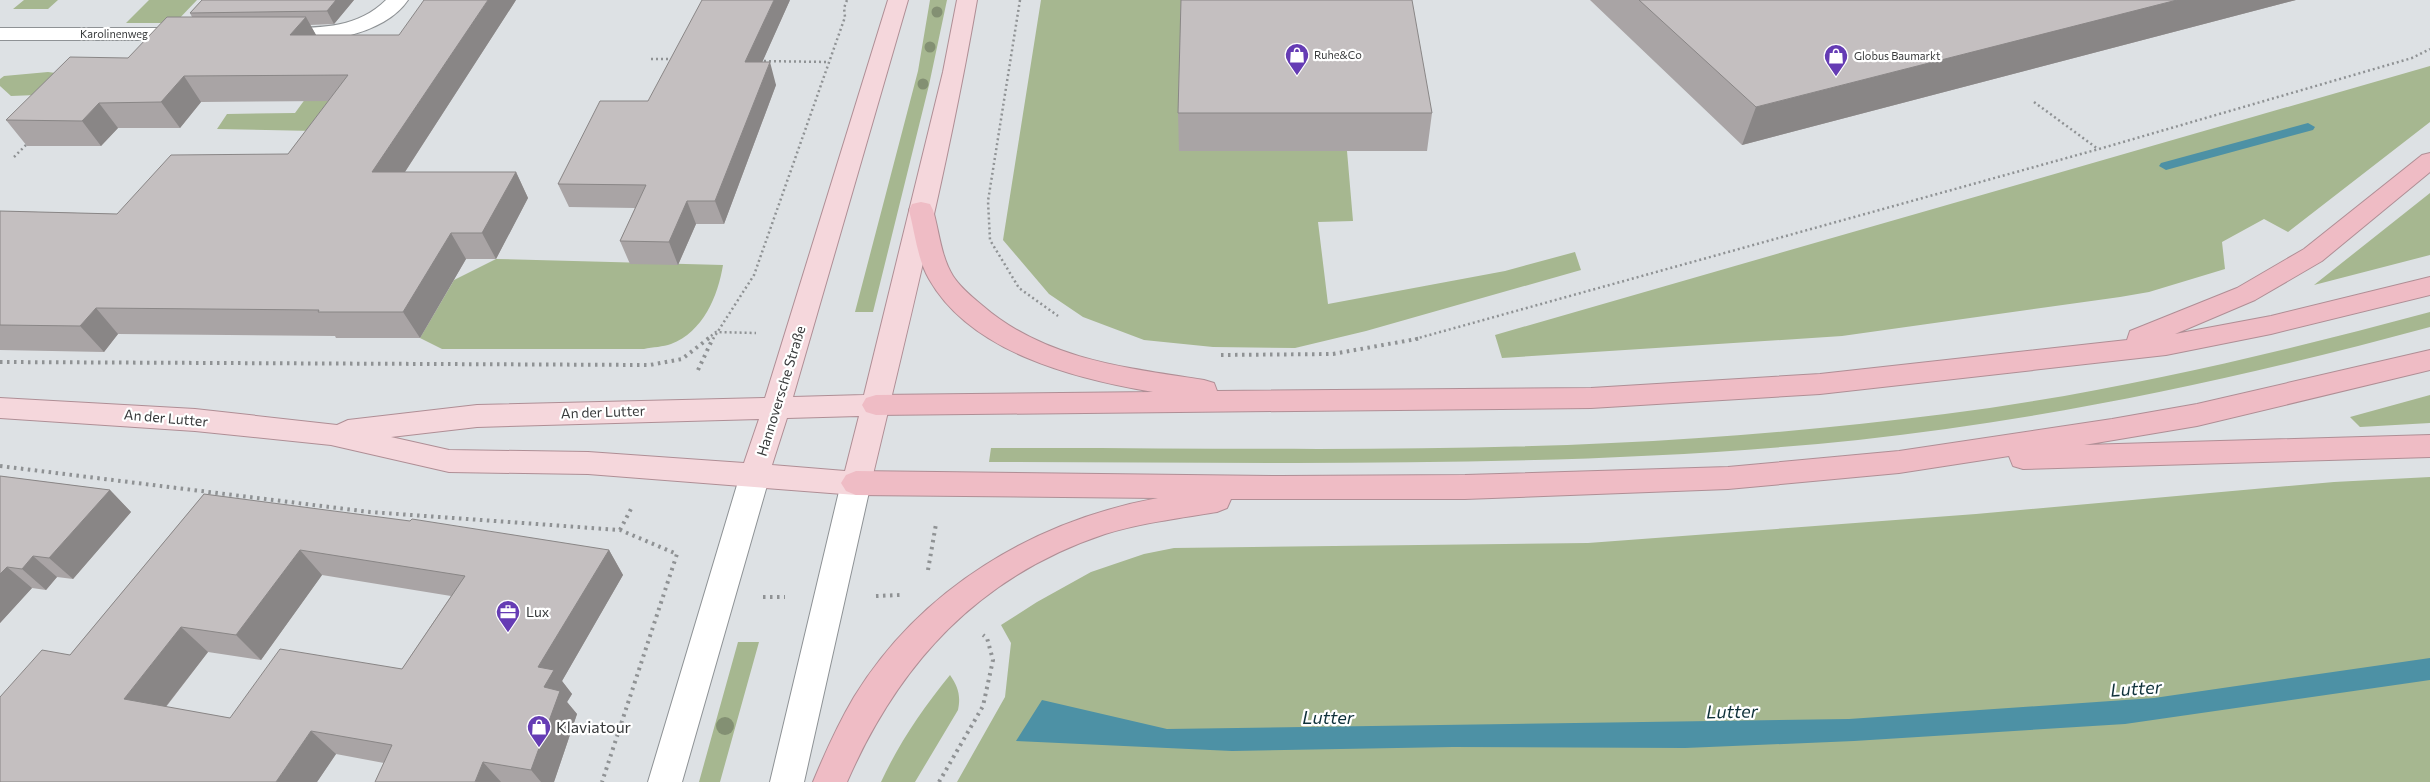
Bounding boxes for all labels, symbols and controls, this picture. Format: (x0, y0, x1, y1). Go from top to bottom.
street label: Karolinenweg (80, 27, 148, 40)
shop icon: Ruhe&Co (1284, 42, 1310, 76)
shop icon: Globus Baumarkt (1823, 43, 1849, 77)
place label: Ruhe&Co (1314, 48, 1362, 61)
place label: Globus Baumarkt (1854, 49, 1941, 62)
street label: Hannoversche Straße (753, 324, 808, 458)
street label: An der Lutter (561, 402, 646, 421)
street label: An der Lutter (123, 405, 209, 430)
office icon: Lux (495, 599, 521, 633)
place label: Lux (526, 603, 550, 620)
water label: Lutter (2109, 675, 2163, 701)
water label: Lutter (1706, 700, 1759, 722)
water label: Lutter (1302, 706, 1355, 728)
shop icon: Klaviatour (526, 714, 552, 748)
place label: Klaviatour (556, 717, 632, 736)

